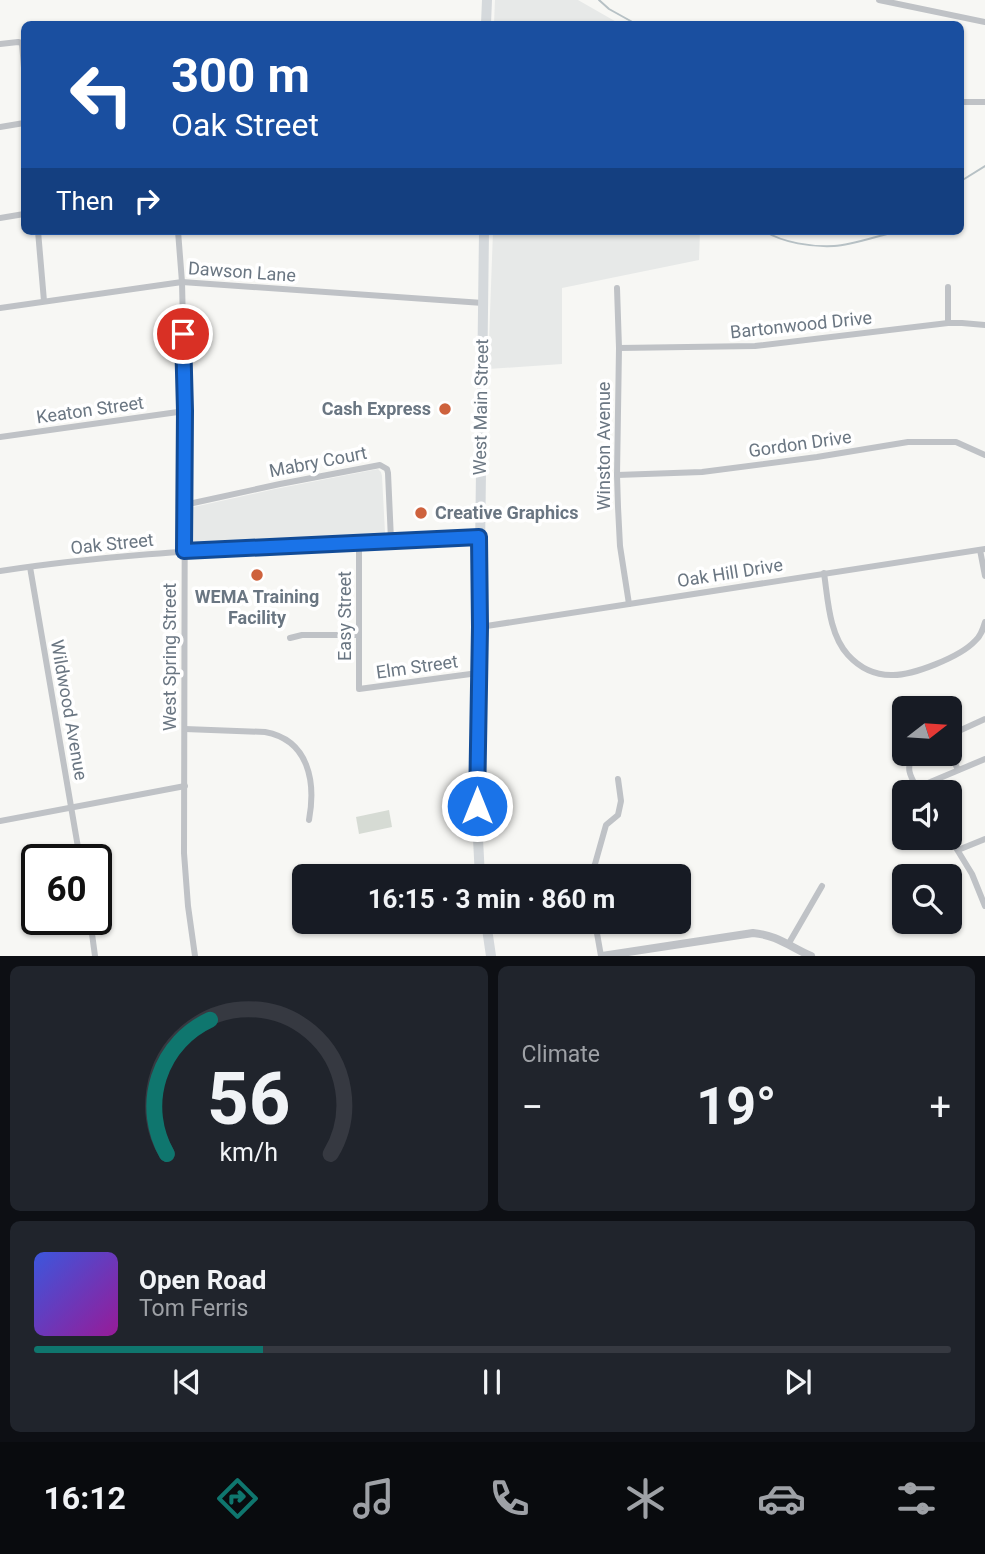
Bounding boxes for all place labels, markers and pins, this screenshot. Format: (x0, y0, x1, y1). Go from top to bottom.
pin (153, 304, 213, 364)
place label: Cash Express (322, 398, 431, 419)
marker: Cash Express (437, 401, 453, 417)
place label: Creative Graphics (435, 502, 578, 523)
marker: Creative Graphics (413, 505, 429, 521)
marker: WEMA Training Facility (249, 567, 265, 583)
place label: WEMA Training Facility (195, 586, 319, 628)

